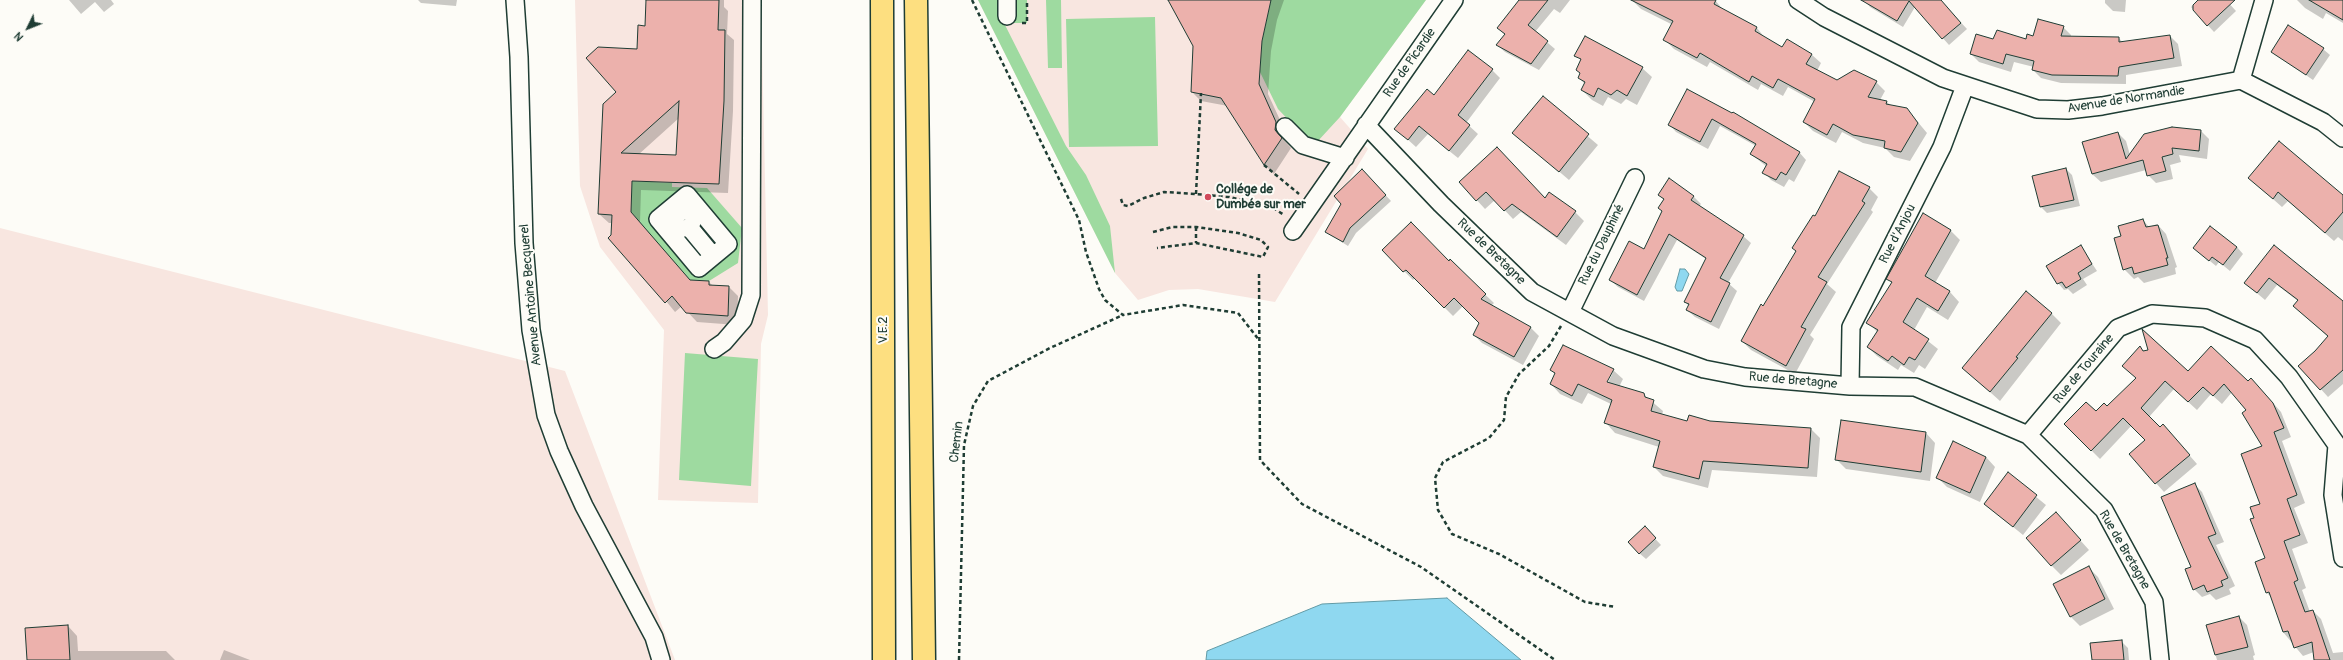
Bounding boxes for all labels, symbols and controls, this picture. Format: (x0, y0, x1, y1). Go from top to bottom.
north arrow (8, 8, 48, 48)
street label: Rue de Picardie (1380, 25, 1440, 101)
text: N (12, 29, 26, 44)
street label: Avenue de Normandie (2066, 83, 2186, 117)
place label: Collége de Dumbéa sur mer (1216, 182, 1306, 213)
marker: Collége de Dumbéa sur mer (1203, 192, 1213, 202)
street label: Rue du Dauphiné (1576, 202, 1628, 288)
street label: Rue d'Anjou (1876, 202, 1920, 266)
street label: Rue de Bretagne (1454, 216, 1528, 288)
street label: Avenue Antoine Becquerel (517, 223, 545, 367)
street label: V.E.2 (876, 316, 892, 344)
street label: Rue de Touraine (2050, 331, 2118, 407)
street label: Rue de Bretagne (1748, 369, 1838, 393)
street label: Chemin (947, 420, 967, 464)
street label: Rue de Bretagne (2095, 508, 2153, 592)

